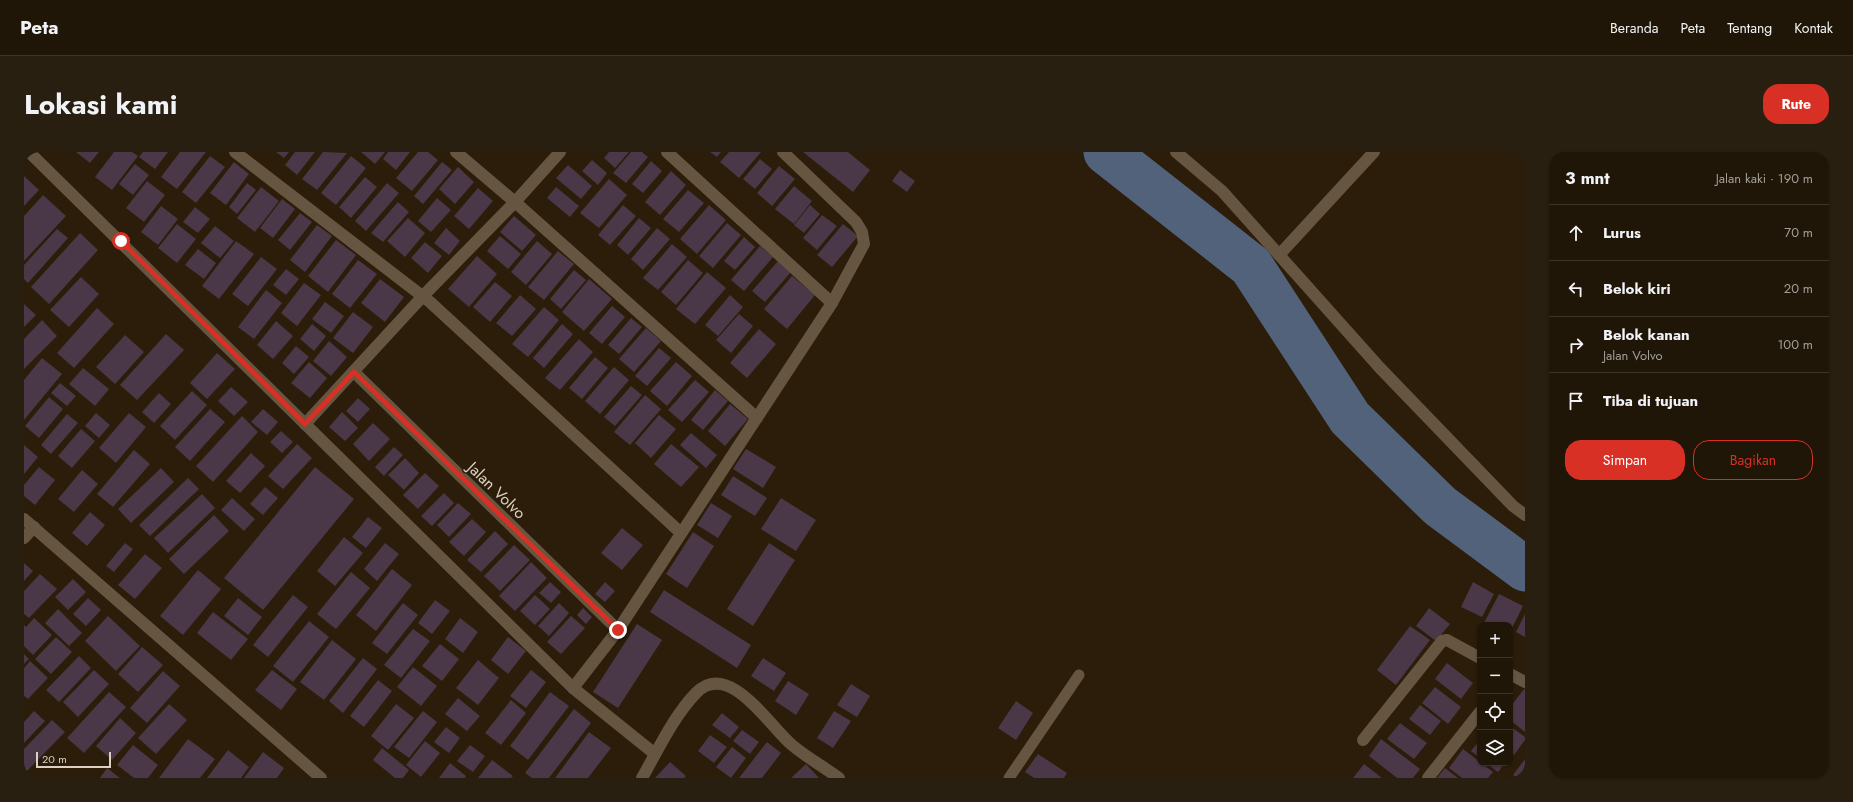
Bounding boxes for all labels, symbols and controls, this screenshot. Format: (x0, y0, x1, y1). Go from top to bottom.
text: Peta (20, 14, 58, 41)
text: Beranda (1610, 18, 1659, 38)
text: Peta (1681, 18, 1705, 38)
text: Tentang (1727, 18, 1772, 38)
text: Kontak (1794, 18, 1833, 38)
text: Lokasi kami (24, 84, 177, 125)
button: Rute (1763, 84, 1829, 124)
text: 3 mnt (1565, 166, 1610, 190)
text: Jalan kaki · 190 m (1716, 169, 1813, 188)
icon: ahead (1565, 222, 1587, 244)
text: Lurus (1603, 222, 1641, 244)
text: 70 m (1784, 223, 1813, 242)
route start (112, 232, 130, 250)
icon: left (1565, 278, 1587, 300)
text: Belok kiri (1603, 278, 1671, 300)
text: 20 m (1784, 279, 1813, 298)
text: Belok kanan (1603, 324, 1690, 346)
icon: right (1565, 334, 1587, 356)
text: 100 m (1778, 335, 1813, 354)
text: Jalan Volvo (1603, 346, 1663, 365)
icon: arrive (1565, 390, 1587, 412)
text: Tiba di tujuan (1603, 390, 1698, 412)
button: Simpan (1565, 440, 1685, 480)
button: Bagikan (1693, 440, 1813, 480)
street label: Jalan Volvo (461, 455, 531, 524)
route end (609, 621, 627, 639)
map controls (1477, 622, 1513, 766)
button: + (1477, 622, 1513, 658)
button: − (1477, 658, 1513, 694)
button: locate (1477, 694, 1513, 730)
button: layers (1477, 730, 1513, 766)
scale bar (36, 750, 111, 769)
text: 20 m (42, 751, 67, 767)

